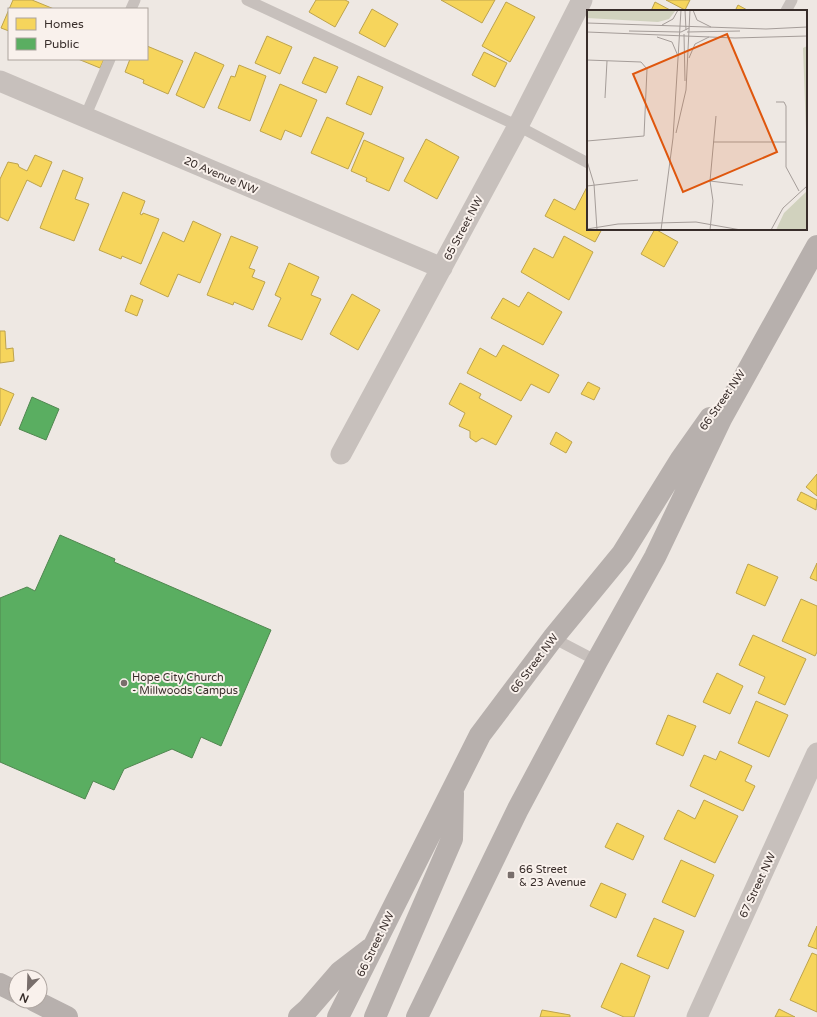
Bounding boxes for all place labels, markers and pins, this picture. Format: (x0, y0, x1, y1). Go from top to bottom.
place label: Hope City Church - Millwoods Campus (132, 671, 238, 697)
marker: Hope City Church - Millwoods Campus (119, 678, 129, 688)
place label: 66 Street & 23 Avenue (519, 863, 586, 889)
marker: 66 Street & 23 Avenue (506, 870, 516, 880)

